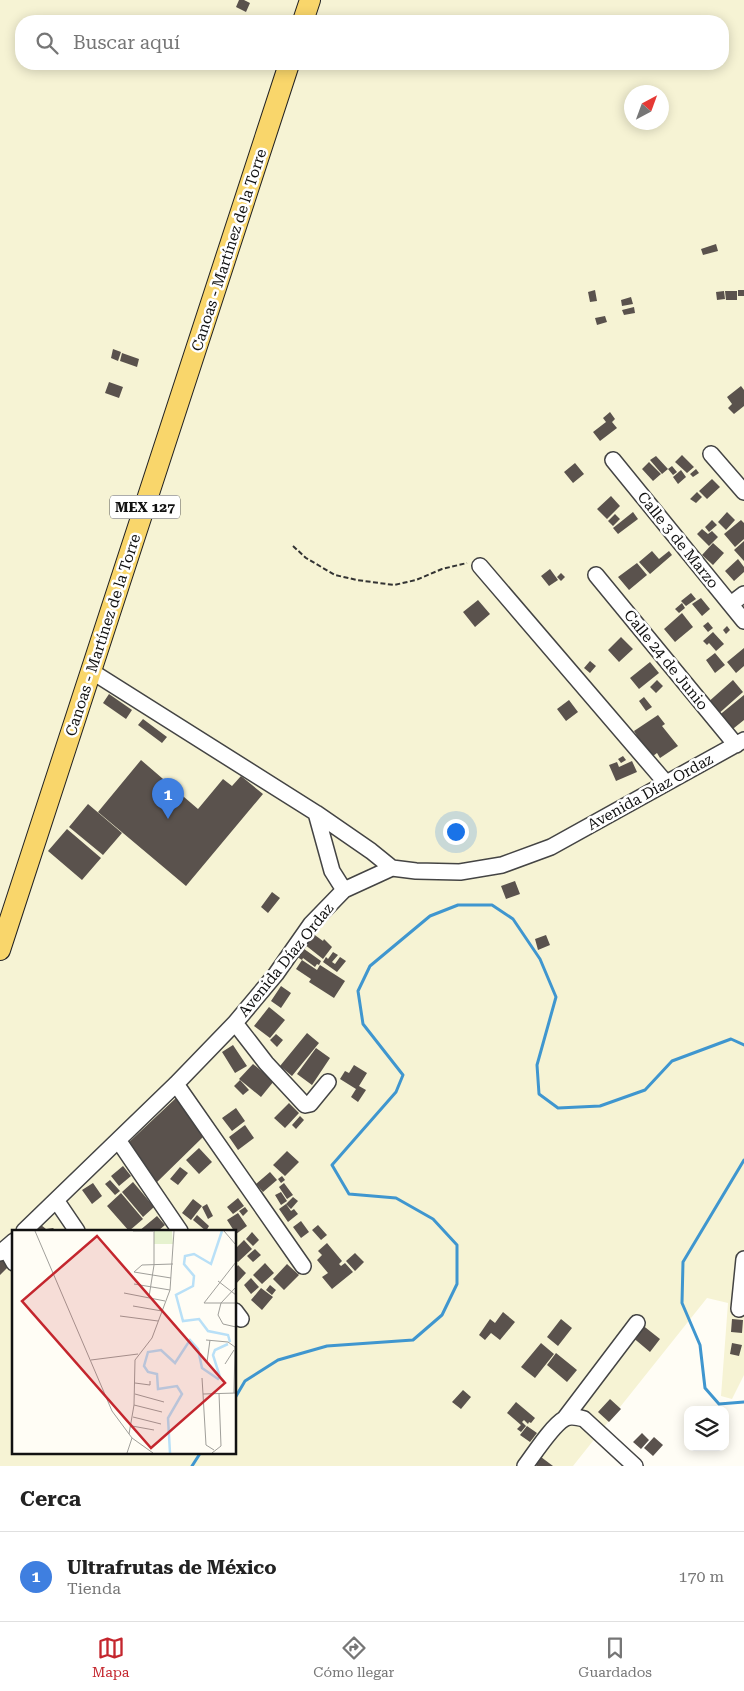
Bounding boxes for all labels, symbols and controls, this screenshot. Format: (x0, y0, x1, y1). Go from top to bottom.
search box (15, 15, 729, 70)
icon: search (33, 29, 61, 57)
text: Buscar aquí (73, 31, 180, 54)
north arrow (624, 85, 669, 130)
street label: Canoas - Martínez de la Torre (188, 147, 270, 353)
street label: Calle 3 de Marzo (634, 488, 722, 592)
road number: MEX 127 (110, 496, 180, 518)
street label: Canoas - Martínez de la Torre (62, 532, 144, 738)
street label: Calle 24 de Junio (620, 606, 712, 714)
street label: Avenida Díaz Ordaz (584, 750, 716, 834)
pin: 1 (152, 778, 184, 819)
your location (443, 819, 469, 845)
street label: Avenida Díaz Ordaz (235, 900, 337, 1020)
inset map (12, 1230, 236, 1454)
map controls (684, 1406, 729, 1451)
button: layers (684, 1406, 729, 1451)
text: Cerca (20, 1487, 81, 1511)
text: Ultrafrutas de México (67, 1556, 276, 1579)
text: 1 (32, 1567, 40, 1586)
text: 170 m (678, 1567, 724, 1586)
text: Tienda (67, 1579, 121, 1598)
tab: Mapa (92, 1634, 129, 1680)
tab: Cómo llegar (313, 1634, 394, 1680)
tab: Guardados (578, 1634, 652, 1680)

